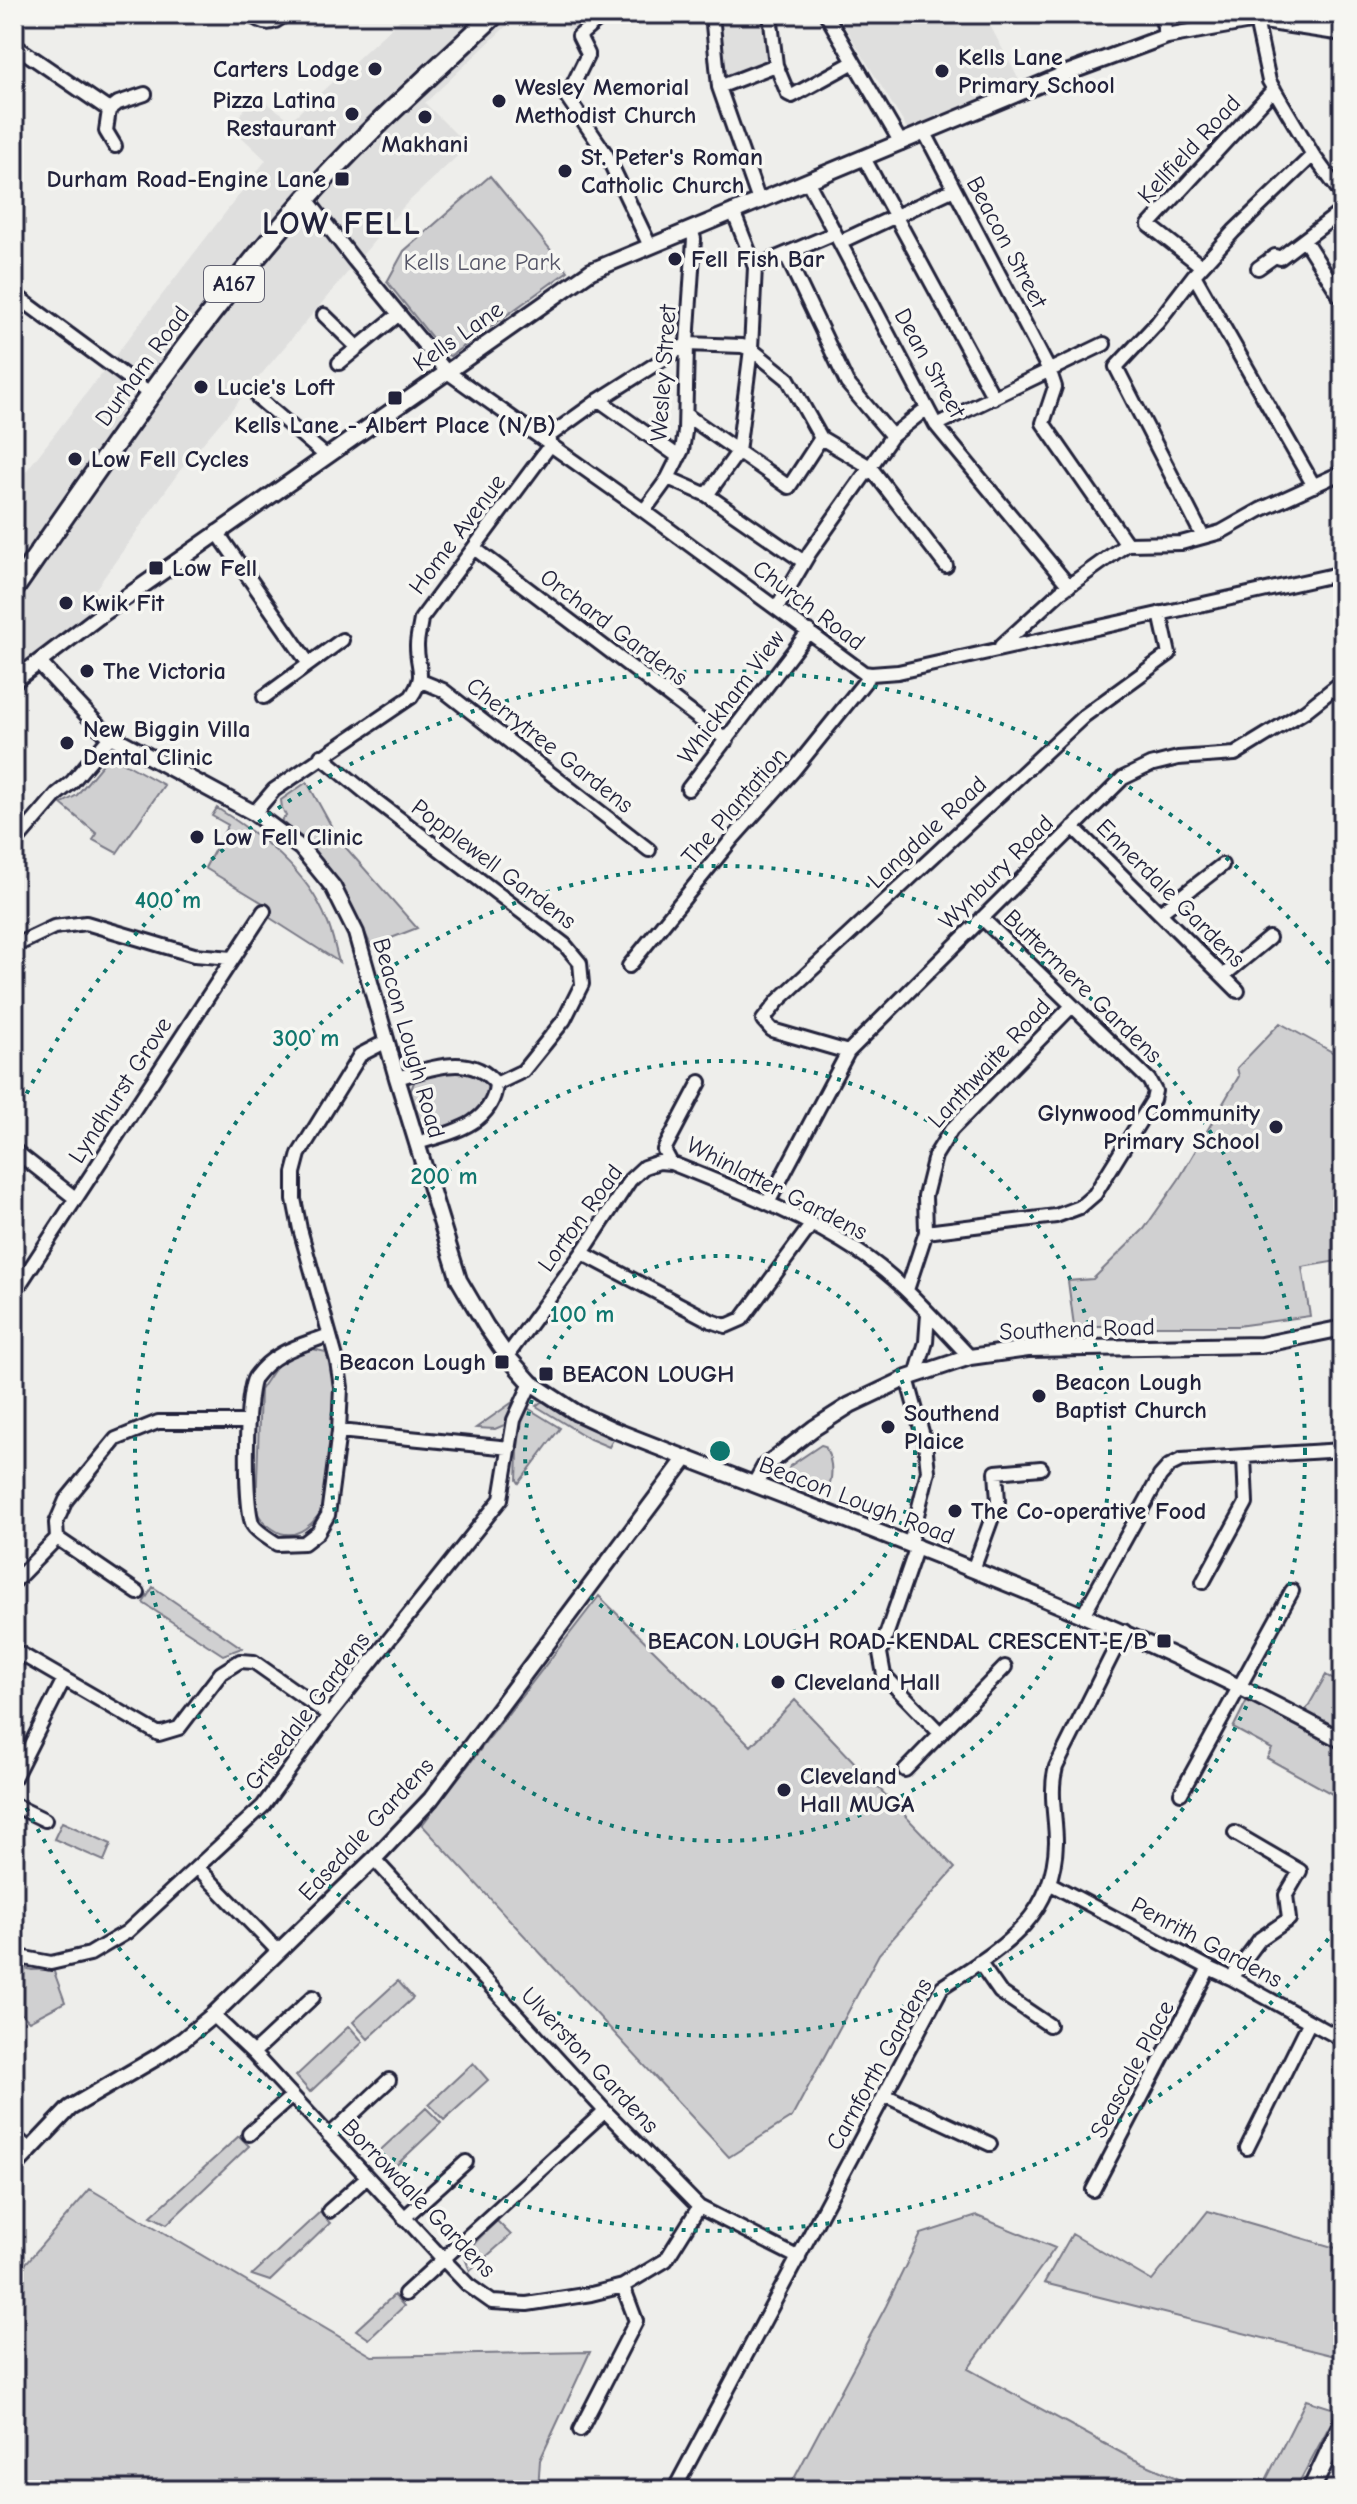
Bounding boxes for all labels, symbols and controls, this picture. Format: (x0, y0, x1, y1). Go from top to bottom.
place label: Kells Lane Primary School (958, 43, 1115, 99)
place label: Carters Lodge (213, 55, 359, 83)
marker: Carters Lodge (366, 60, 384, 78)
marker: Kells Lane Primary School (933, 62, 951, 80)
place label: Wesley Memorial Methodist Church (515, 73, 697, 129)
place label: Pizza Latina Restaurant (213, 86, 337, 142)
street label: Kellfield Road (1132, 89, 1246, 209)
marker: Wesley Memorial Methodist Church (490, 92, 508, 110)
marker: Pizza Latina Restaurant (343, 105, 361, 123)
marker: Makhani (416, 108, 434, 126)
place label: Makhani (382, 130, 468, 158)
place label: St. Peter's Roman Catholic Church (581, 143, 763, 199)
marker: St. Peter's Roman Catholic Church (556, 162, 574, 180)
place label: Durham Road-Engine Lane (47, 165, 326, 193)
marker: Durham Road-Engine Lane (333, 170, 351, 188)
street label: Beacon Street (961, 171, 1054, 314)
district label: LOW FELL (262, 205, 422, 242)
place label: Fell Fish Bar (691, 245, 825, 273)
park label: Kells Lane Park (403, 248, 561, 276)
marker: Fell Fish Bar (666, 250, 684, 268)
road number: A167 (204, 266, 264, 302)
street label: Kells Lane (408, 295, 508, 377)
street label: Durham Road (89, 300, 195, 432)
street label: Wesley Street (644, 302, 682, 442)
street label: Dean Street (888, 303, 972, 424)
place label: Lucie's Loft (217, 373, 336, 401)
marker: Lucie's Loft (192, 378, 210, 396)
marker: Kells Lane - Albert Place (N/B) (386, 389, 404, 407)
place label: Kells Lane - Albert Place (N/B) (234, 411, 556, 439)
place label: Low Fell Cycles (91, 445, 249, 473)
marker: Low Fell Cycles (66, 450, 84, 468)
street label: Home Avenue (403, 468, 511, 600)
place label: Low Fell (172, 554, 257, 582)
street label: Church Road (747, 554, 871, 656)
marker: Low Fell (147, 559, 165, 577)
street label: Orchard Gardens (535, 563, 693, 691)
place label: Kwik Fit (82, 589, 165, 617)
marker: Kwik Fit (57, 594, 75, 612)
street label: Whickham View (672, 624, 791, 769)
place label: The Victoria (103, 657, 226, 685)
marker: The Victoria (78, 662, 96, 680)
street label: Cherrytree Gardens (461, 671, 639, 819)
place label: New Biggin Villa Dental Clinic (83, 715, 250, 771)
marker: New Biggin Villa Dental Clinic (58, 734, 76, 752)
street label: The Plantation (675, 741, 793, 871)
street label: Langdale Road (862, 770, 992, 894)
street label: Popplewell Gardens (406, 793, 582, 935)
street label: Wynbury Road (933, 809, 1059, 935)
street label: Ennerdale Gardens (1091, 813, 1251, 973)
place label: Low Fell Clinic (213, 823, 363, 851)
marker: Low Fell Clinic (188, 828, 206, 846)
text: 400 m (135, 886, 201, 914)
street label: Buttermere Gardens (998, 903, 1168, 1069)
street label: Beacon Lough Road (367, 935, 451, 1141)
street label: Lanthwaite Road (922, 992, 1056, 1134)
street label: Lyndhurst Grove (62, 1012, 178, 1168)
text: 300 m (273, 1024, 339, 1052)
place label: Glynwood Community Primary School (1037, 1099, 1260, 1155)
marker: Glynwood Community Primary School (1267, 1118, 1285, 1136)
street label: Whinlatter Gardens (682, 1130, 872, 1246)
street label: Lorton Road (532, 1159, 628, 1277)
text: 200 m (410, 1162, 478, 1190)
text: 100 m (550, 1300, 614, 1328)
street label: Southend Road (999, 1312, 1155, 1346)
place label: Beacon Lough (339, 1348, 486, 1376)
marker: Beacon Lough (493, 1353, 511, 1371)
place label: BEACON LOUGH (562, 1360, 734, 1388)
marker: BEACON LOUGH (537, 1365, 555, 1383)
place label: Beacon Lough Baptist Church (1055, 1368, 1207, 1424)
marker: Beacon Lough Baptist Church (1030, 1387, 1048, 1405)
place label: Southend Plaice (904, 1399, 1000, 1455)
marker: Southend Plaice (879, 1418, 897, 1436)
centre of rings (706, 1437, 734, 1465)
street label: Beacon Lough Road (755, 1450, 959, 1550)
place label: The Co-operative Food (971, 1497, 1206, 1525)
marker: The Co-operative Food (946, 1502, 964, 1520)
street label: Grisedale Gardens (238, 1626, 376, 1796)
place label: BEACON LOUGH ROAD-KENDAL CRESCENT-E/B (647, 1627, 1148, 1655)
marker: BEACON LOUGH ROAD-KENDAL CRESCENT-E/B (1155, 1632, 1173, 1650)
place label: Cleveland Hall (794, 1668, 940, 1696)
marker: Cleveland Hall (769, 1673, 787, 1691)
street label: Easedale Gardens (292, 1752, 440, 1906)
place label: Cleveland Hall MUGA (800, 1762, 915, 1818)
marker: Cleveland Hall MUGA (775, 1781, 793, 1799)
street label: Penrith Gardens (1127, 1890, 1287, 1994)
street label: Carnforth Gardens (820, 1973, 938, 2155)
street label: Ulverston Gardens (515, 1981, 665, 2139)
street label: Seascale Place (1084, 1996, 1180, 2142)
street label: Borrowdale Gardens (336, 2113, 502, 2283)

